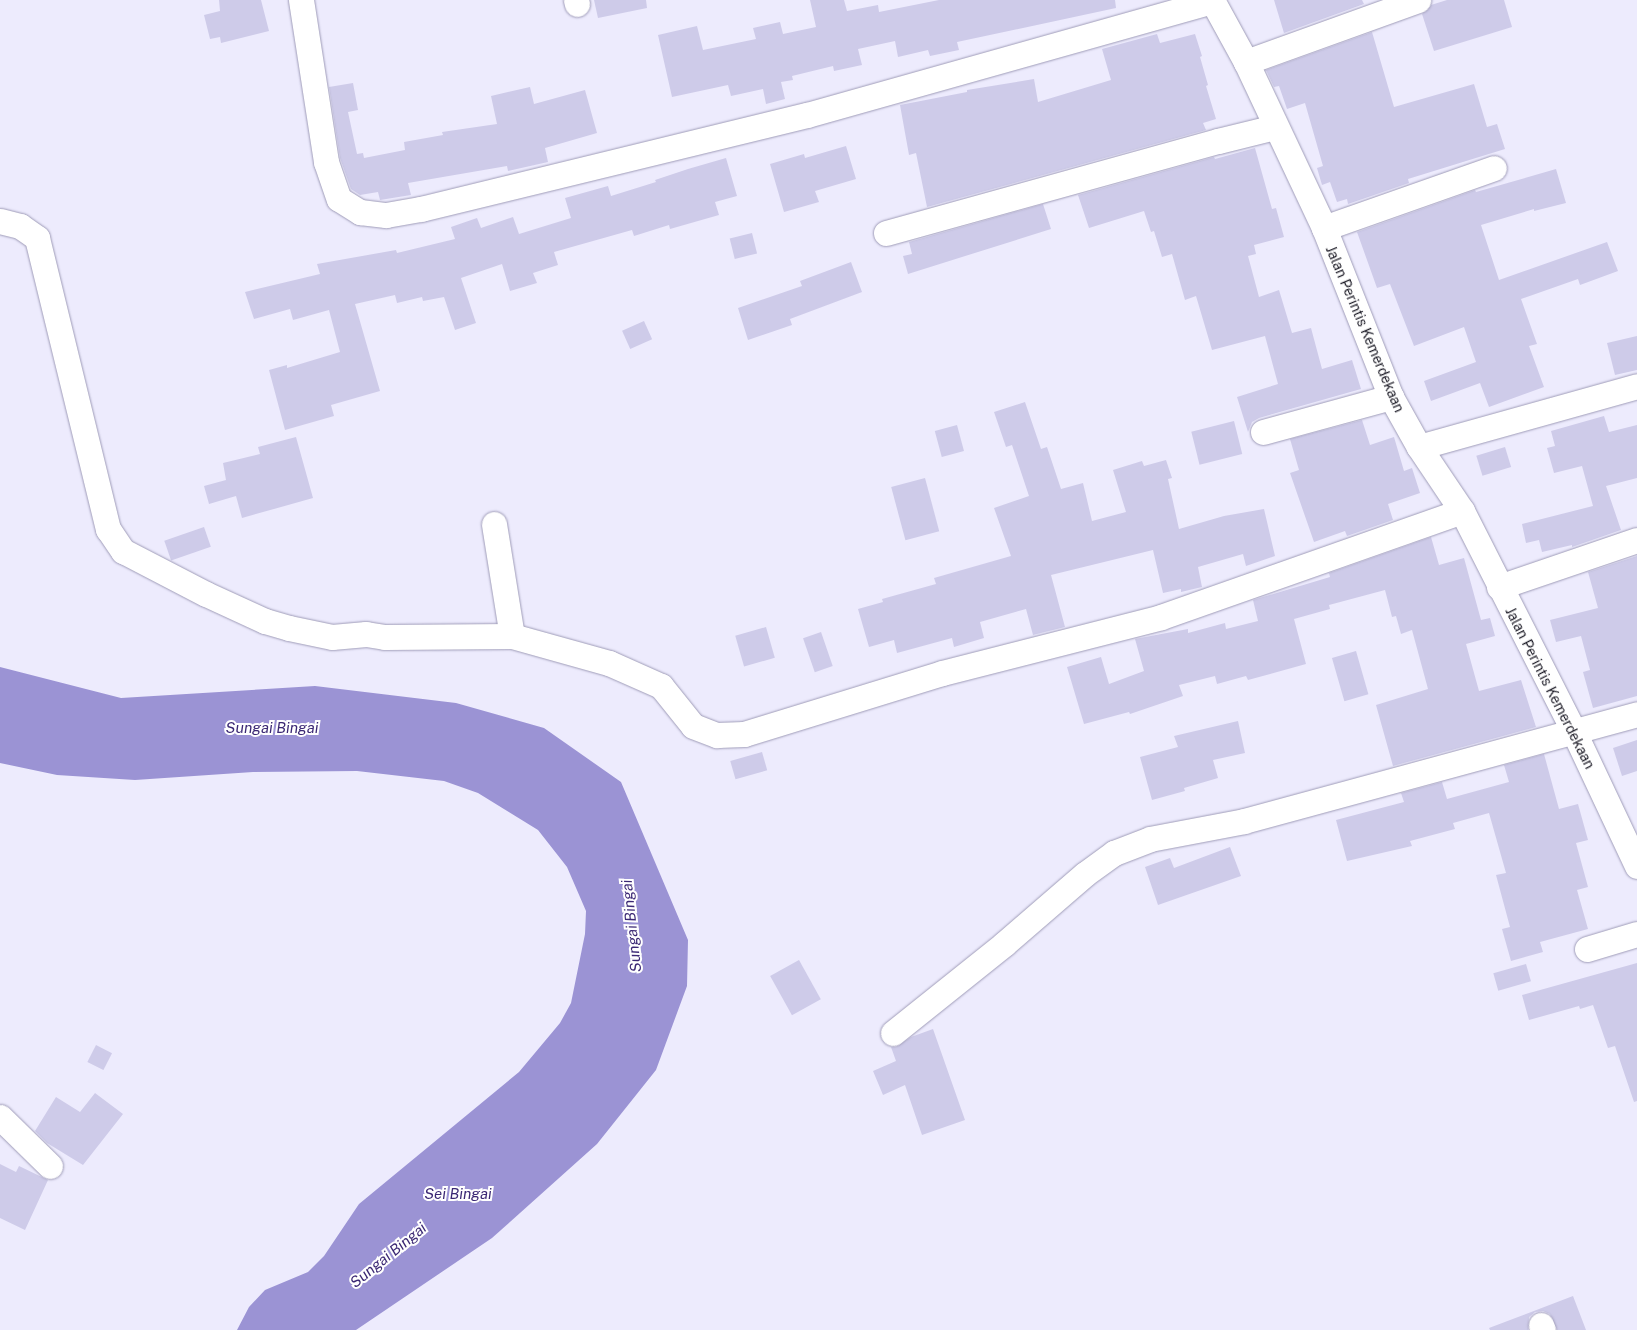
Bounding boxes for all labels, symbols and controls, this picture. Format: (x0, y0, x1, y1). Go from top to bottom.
street label: Jalan Perintis Kemerdekaan (1322, 243, 1408, 415)
street label: Jalan Perintis Kemerdekaan (1502, 604, 1598, 772)
water label: Sungai Bingai (226, 719, 318, 737)
water label: Sungai Bingai (617, 879, 645, 973)
water label: Sei Bingai (424, 1185, 492, 1203)
water label: Sungai Bingai (346, 1219, 430, 1291)

